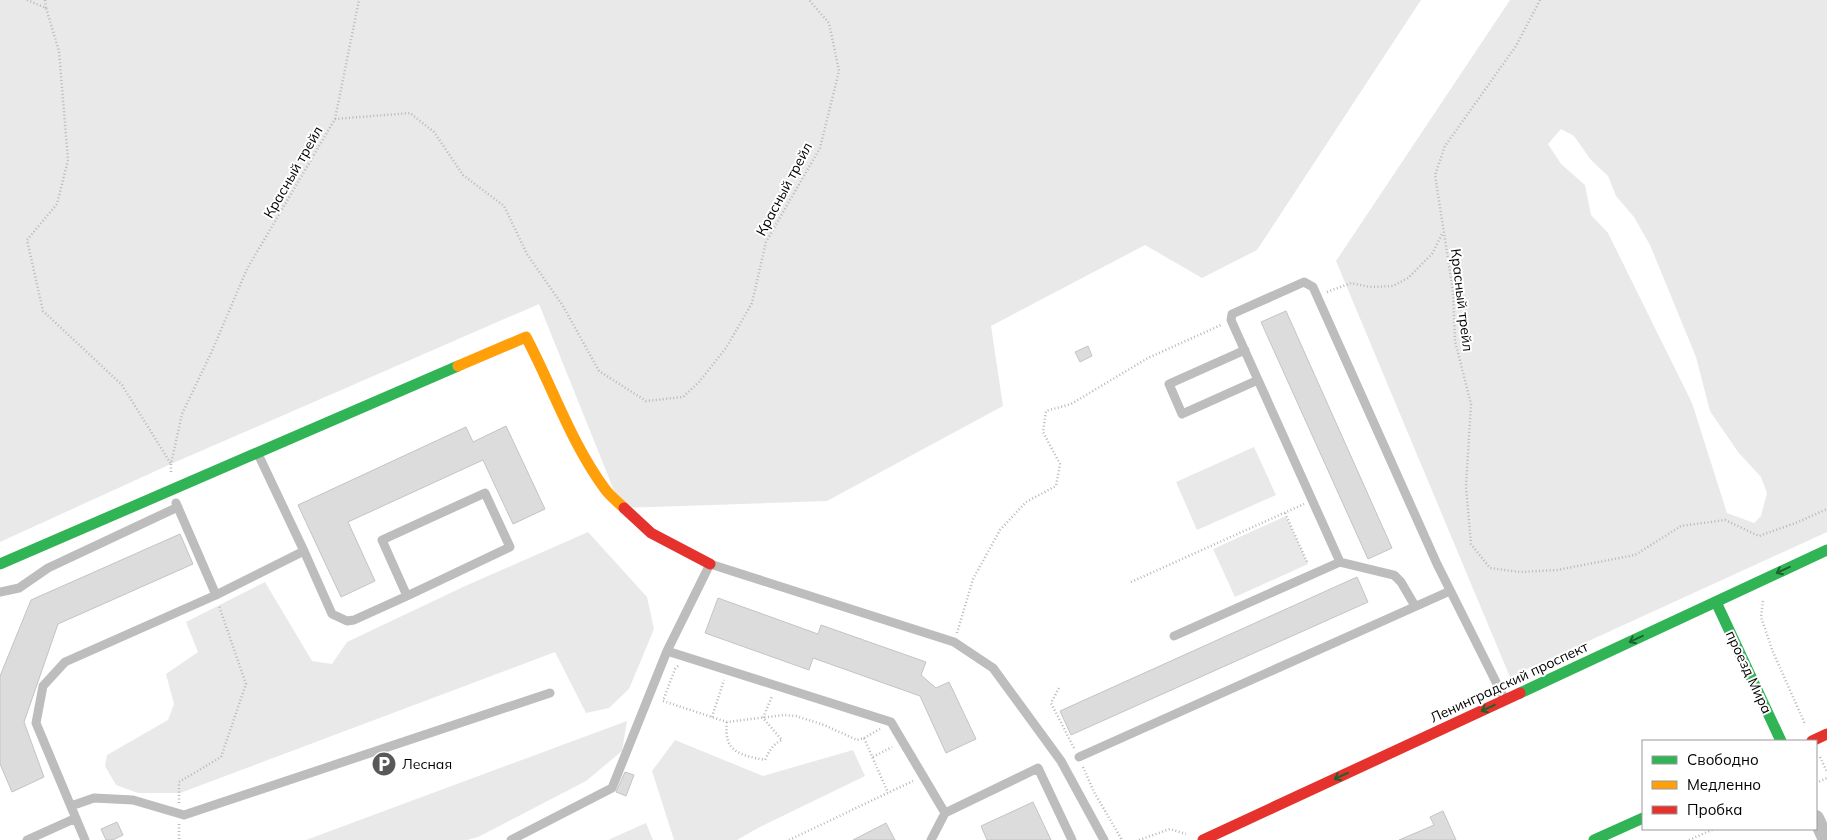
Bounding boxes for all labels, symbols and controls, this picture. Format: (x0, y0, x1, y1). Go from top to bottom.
street label: Красный трейл (259, 123, 327, 221)
street label: Красный трейл (752, 139, 816, 239)
street label: Красный трейл (1447, 248, 1477, 352)
one-way arrow (1776, 566, 1791, 576)
street label: проезд Мира (1722, 628, 1776, 716)
one-way arrow (1629, 635, 1644, 645)
street label: Ленинградский проспект (1427, 637, 1591, 727)
one-way arrow (1481, 703, 1496, 713)
legend (1642, 740, 1817, 830)
text: Свободно (1687, 750, 1759, 769)
parking icon: Лесная (371, 751, 397, 777)
place label: Лесная (402, 755, 452, 773)
one-way arrow (1334, 772, 1349, 781)
text: Медленно (1687, 775, 1761, 794)
text: Пробка (1687, 800, 1742, 819)

